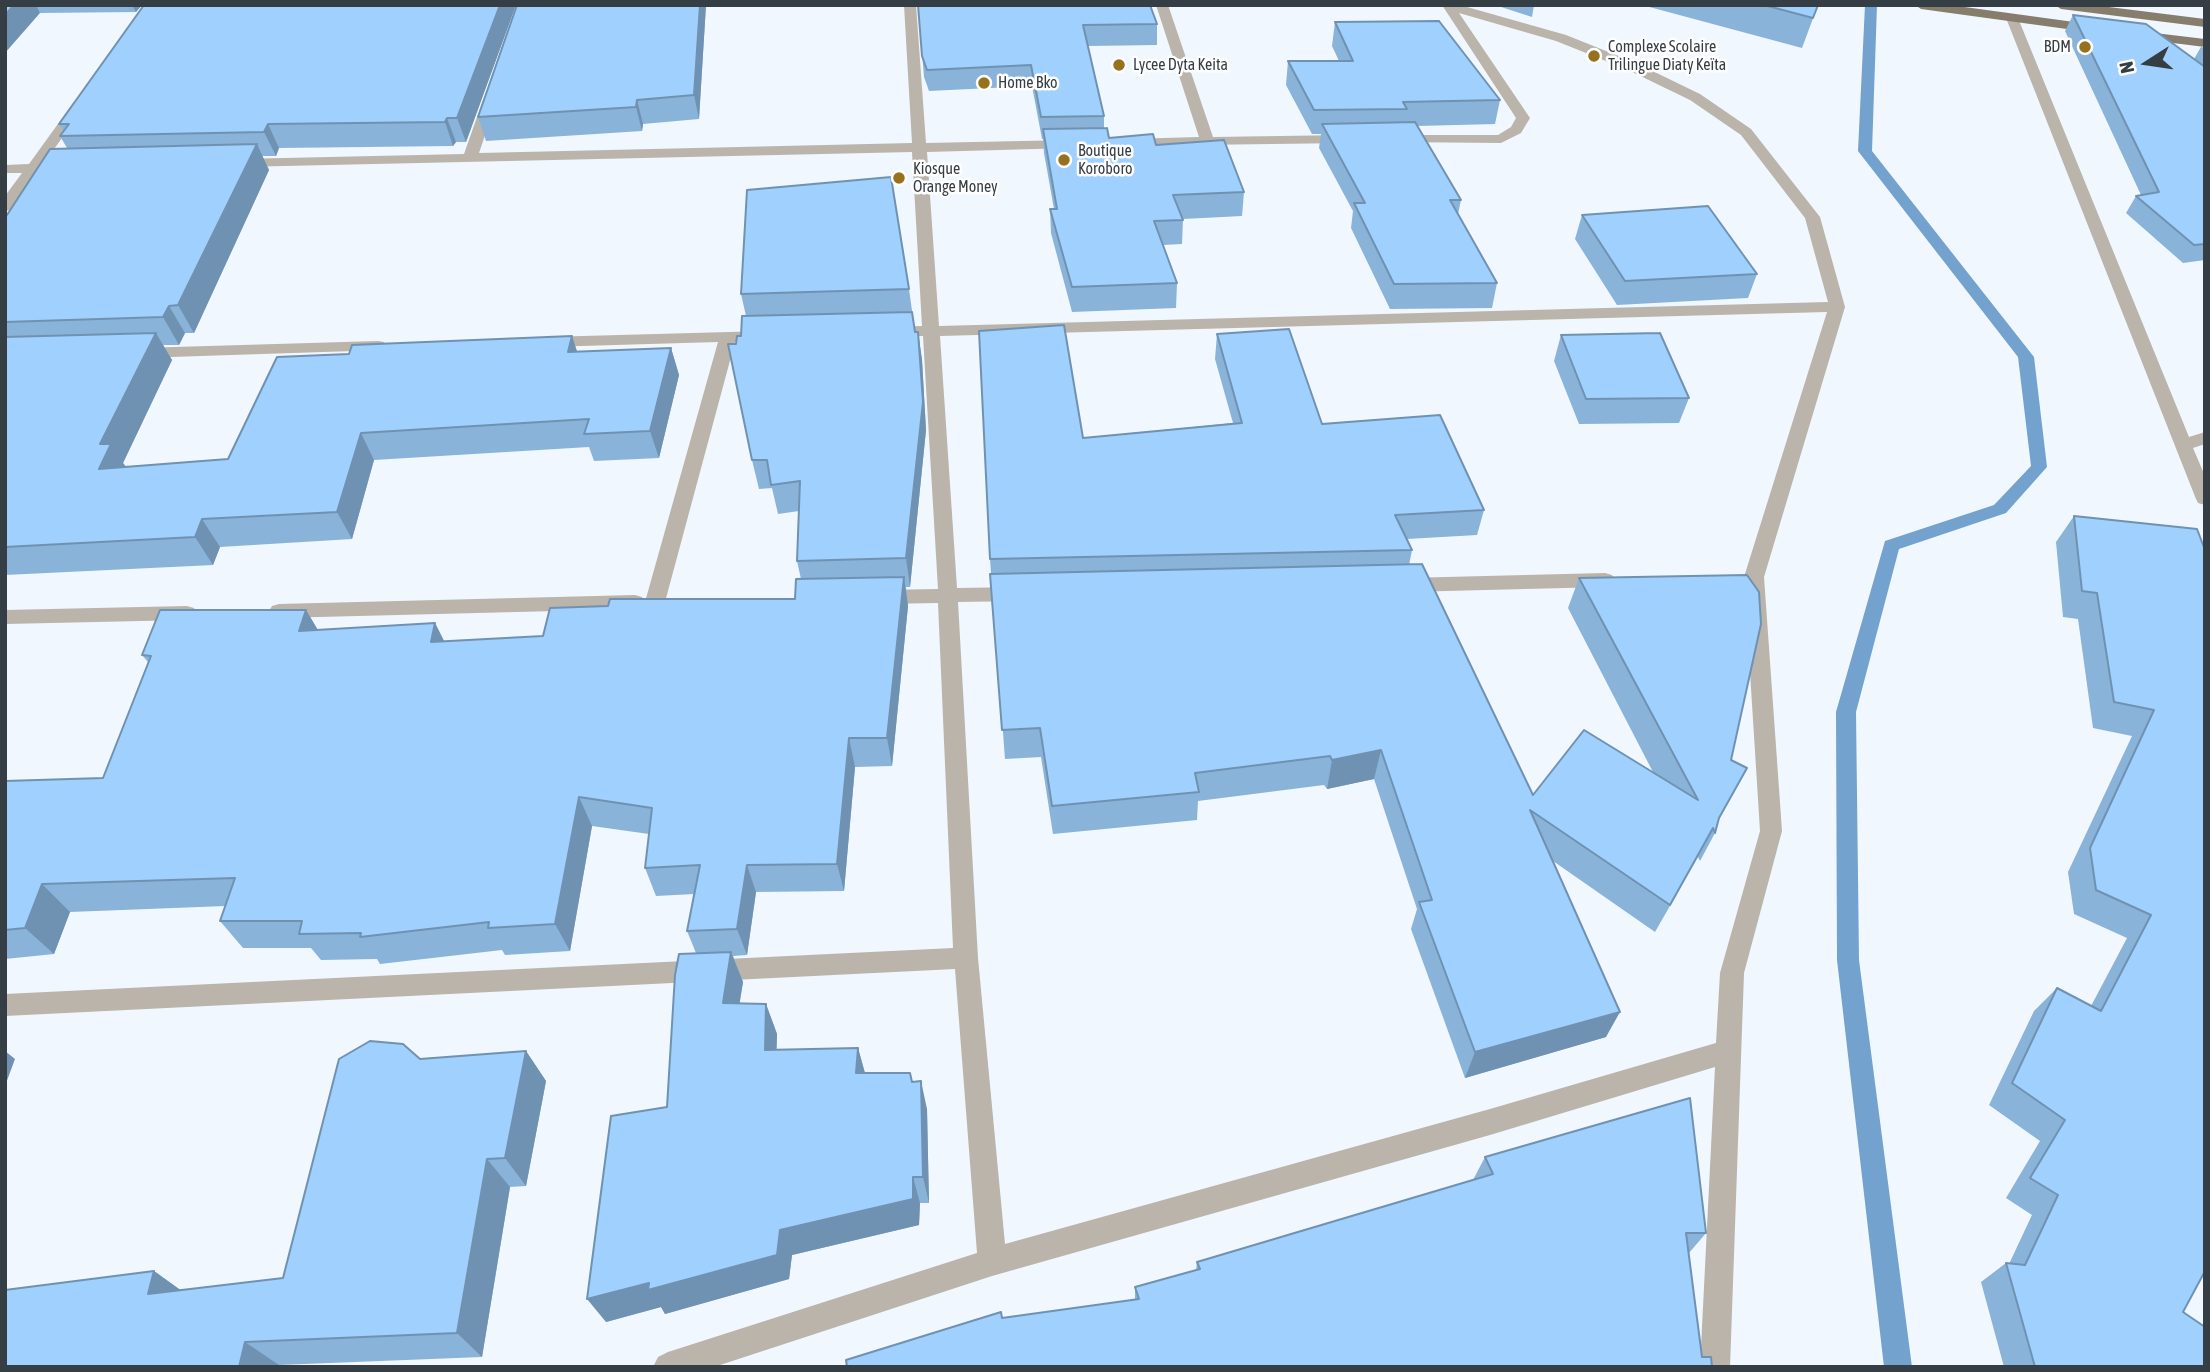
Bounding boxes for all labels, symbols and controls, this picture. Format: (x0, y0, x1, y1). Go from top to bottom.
north arrow (2112, 28, 2182, 98)
place label: Complexe Scolaire Trilingue Diaty Keïta (1608, 37, 1726, 75)
place label: BDM (2044, 37, 2071, 57)
marker: BDM (2077, 39, 2093, 55)
marker: Complexe Scolaire Trilingue Diaty Keïta (1586, 48, 1602, 64)
place label: Lycee Dyta Keita (1133, 55, 1228, 75)
marker: Lycee Dyta Keita (1111, 57, 1127, 73)
text: N (2115, 60, 2138, 75)
place label: Home Bko (998, 73, 1058, 93)
marker: Home Bko (976, 75, 992, 91)
place label: Boutique Koroboro (1078, 141, 1133, 179)
marker: Boutique Koroboro (1056, 152, 1072, 168)
place label: Kiosque Orange Money (913, 159, 998, 197)
marker: Kiosque Orange Money (891, 170, 907, 186)

